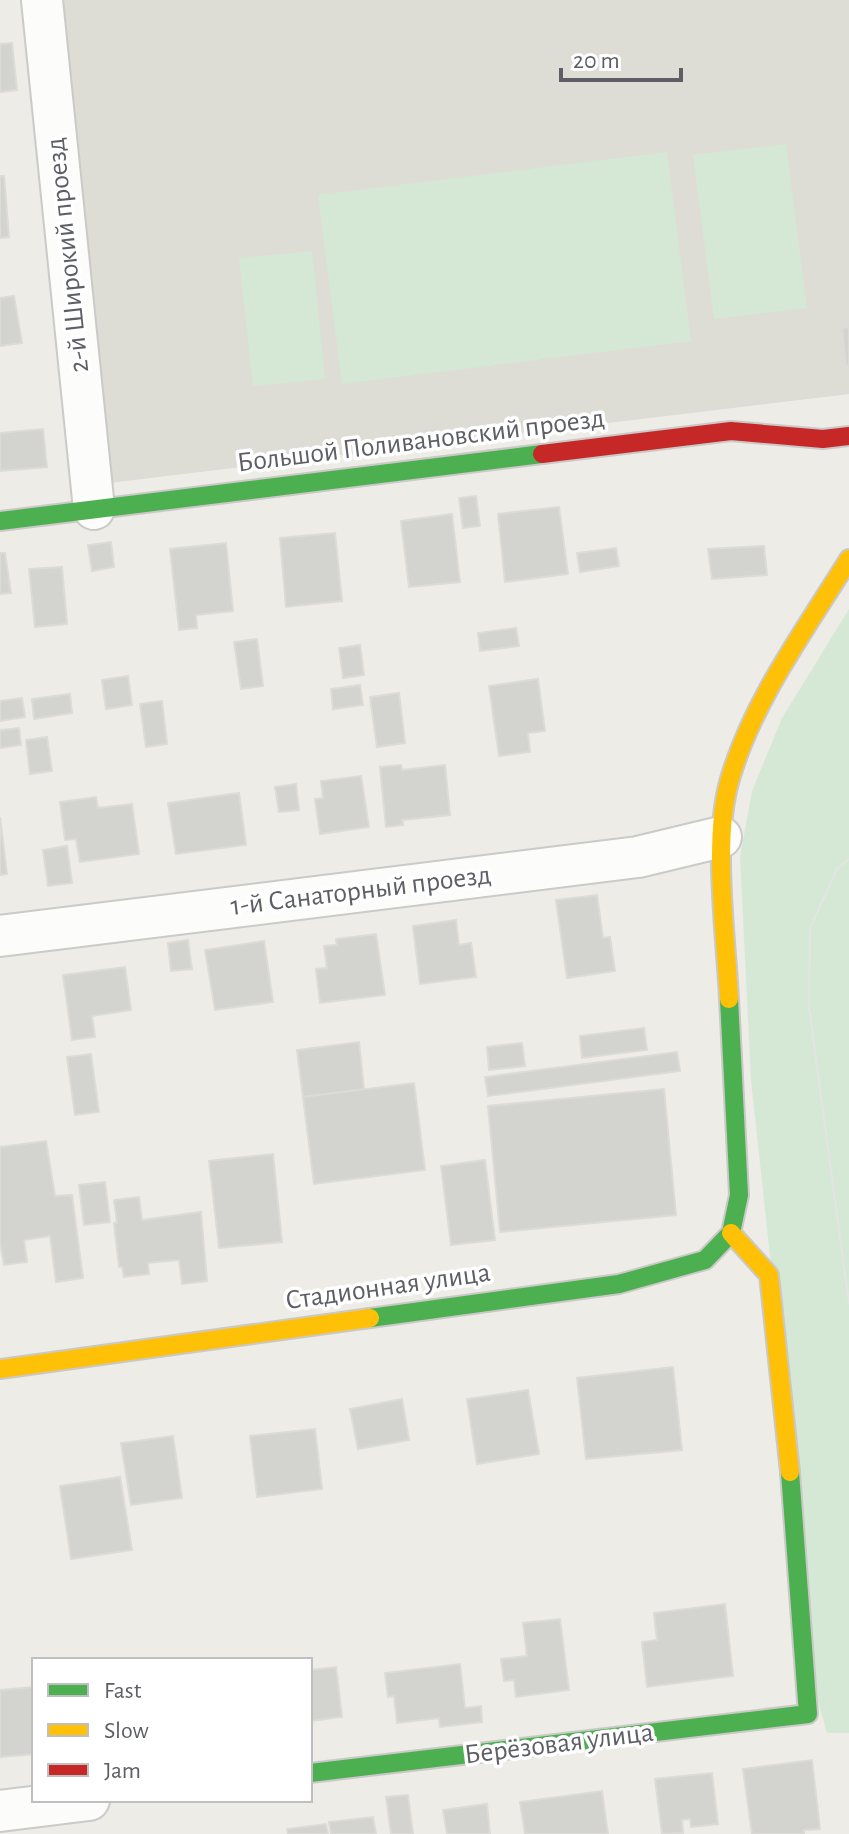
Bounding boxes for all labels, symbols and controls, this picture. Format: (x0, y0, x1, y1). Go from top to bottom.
scale bar (561, 32, 681, 82)
text: 20 m (573, 49, 620, 73)
street label: 2-й Широкий проезд (42, 136, 94, 374)
street label: Большой Поливановский проезд (236, 405, 606, 477)
street label: 1-й Санаторный проезд (229, 861, 493, 921)
street label: Стадионная улица (284, 1259, 492, 1315)
legend (32, 1658, 312, 1802)
text: Fast (104, 1679, 142, 1703)
street label: Берёзовая улица (463, 1718, 655, 1769)
text: Slow (104, 1719, 149, 1743)
text: Jam (104, 1759, 141, 1783)

